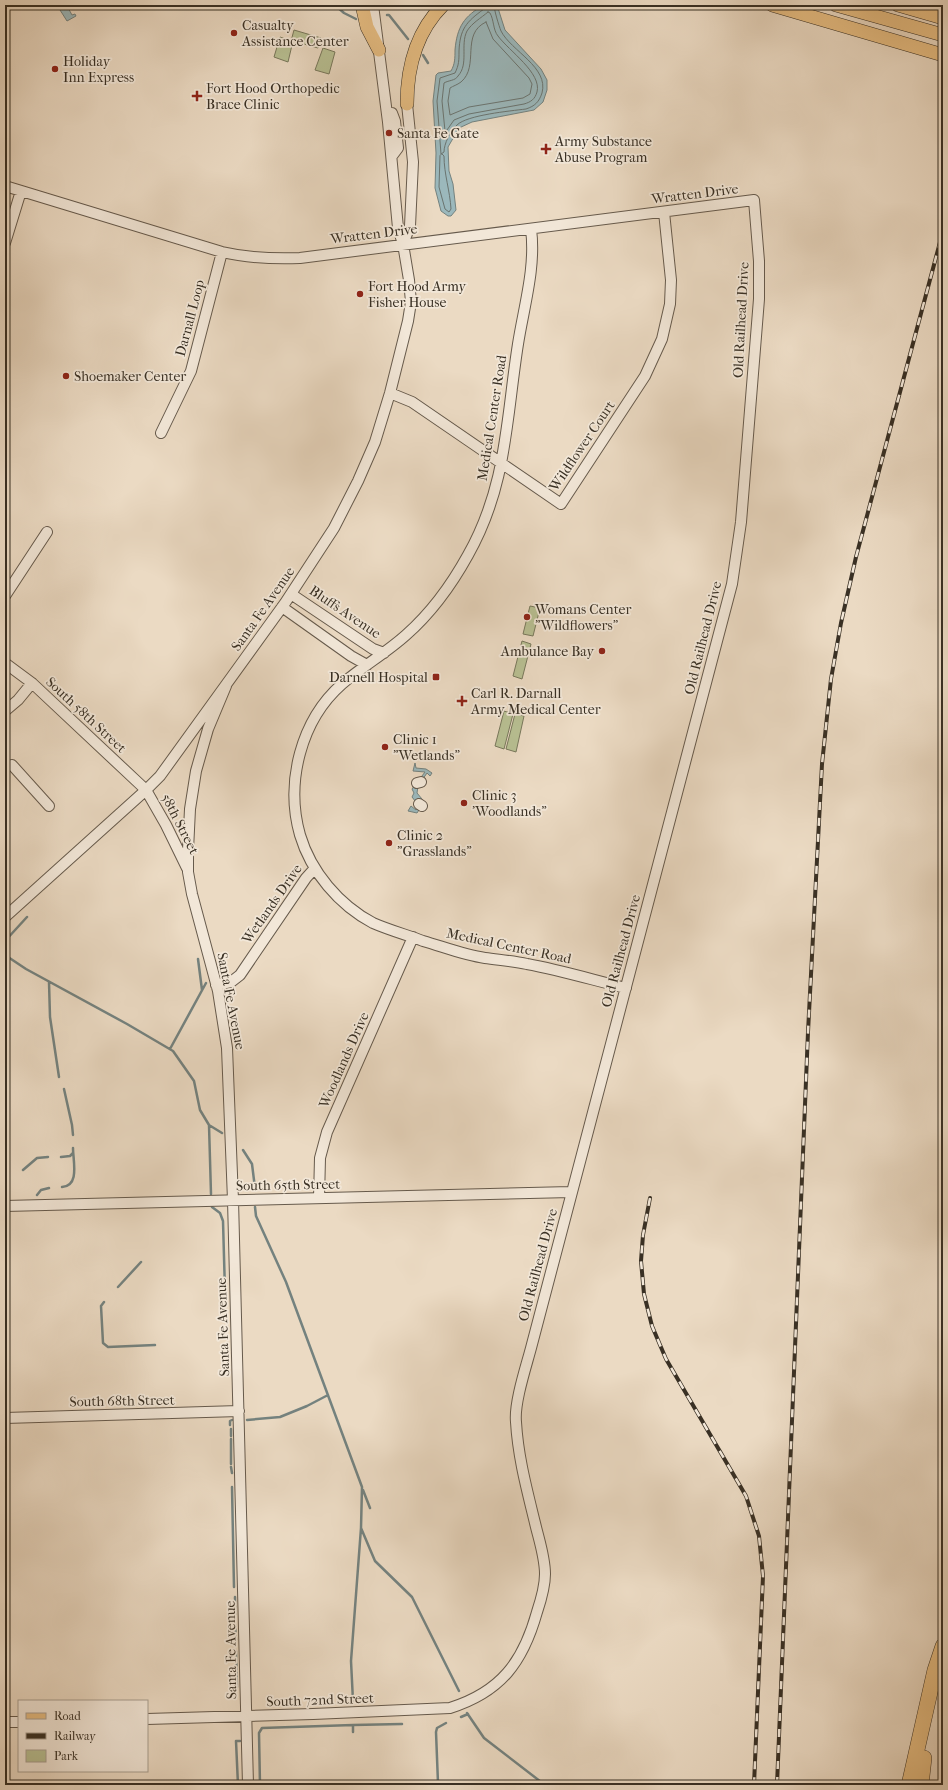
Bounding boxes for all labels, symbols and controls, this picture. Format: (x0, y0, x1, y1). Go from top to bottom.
place label: Casualty Assistance Center (241, 17, 349, 50)
marker: Casualty Assistance Center (229, 28, 239, 38)
place label: Holiday Inn Express (63, 53, 134, 86)
marker: Holiday Inn Express (50, 64, 60, 74)
place label: Fort Hood Orthopedic Brace Clinic (206, 80, 340, 113)
marker: Fort Hood Orthopedic Brace Clinic (191, 90, 203, 102)
place label: Santa Fe Gate (397, 125, 479, 142)
marker: Santa Fe Gate (384, 128, 394, 138)
place label: Army Substance Abuse Program (554, 133, 652, 166)
marker: Army Substance Abuse Program (540, 143, 552, 155)
street label: Wratten Drive (650, 180, 740, 208)
street label: Wratten Drive (329, 220, 419, 248)
street label: Old Railhead Drive (729, 261, 753, 379)
street label: Darnall Loop (172, 277, 209, 358)
place label: Fort Hood Army Fisher House (368, 278, 466, 311)
marker: Fort Hood Army Fisher House (355, 289, 365, 299)
street label: Medical Center Road (474, 353, 510, 482)
place label: Shoemaker Center (74, 368, 186, 385)
marker: Shoemaker Center (61, 371, 71, 381)
street label: Wildflower Court (545, 398, 619, 495)
street label: Santa Fe Avenue (228, 564, 298, 654)
street label: Old Railhead Drive (681, 579, 725, 697)
street label: Bluffs Avenue (306, 582, 384, 642)
place label: Womans Center "Wildflowers" (534, 601, 632, 634)
marker: Womans Center "Wildflowers" (522, 612, 532, 622)
place label: Ambulance Bay (500, 643, 595, 660)
marker: Ambulance Bay (597, 646, 607, 656)
place label: Darnell Hospital (329, 669, 428, 686)
marker: Darnell Hospital (431, 672, 441, 682)
street label: South 58th Street (42, 673, 130, 757)
place label: Carl R. Darnall Army Medical Center (470, 685, 601, 718)
marker: Carl R. Darnall Army Medical Center (456, 695, 468, 707)
place label: Clinic 1 "Wetlands" (393, 731, 460, 764)
marker: Clinic 1 "Wetlands" (380, 742, 390, 752)
place label: Clinic 3 'Woodlands" (472, 787, 547, 820)
street label: 58th Street (157, 791, 203, 857)
marker: Clinic 3 'Woodlands" (459, 798, 469, 808)
place label: Clinic 2 "Grasslands" (397, 827, 472, 860)
marker: Clinic 2 "Grasslands" (384, 838, 394, 848)
street label: Wetlands Drive (238, 861, 306, 948)
street label: Old Railhead Drive (598, 893, 644, 1009)
street label: Medical Center Road (445, 924, 573, 968)
street label: Santa Fe Avenue (213, 951, 249, 1051)
street label: Woodlands Drive (315, 1009, 373, 1111)
street label: South 65th Street (236, 1176, 340, 1194)
street label: Old Railhead Drive (515, 1207, 561, 1323)
street label: Santa Fe Avenue (213, 1277, 233, 1377)
street label: South 68th Street (69, 1392, 175, 1410)
street label: Santa Fe Avenue (222, 1600, 240, 1700)
street label: South 72nd Street (266, 1690, 374, 1710)
legend (18, 1700, 148, 1772)
text: Road (54, 1709, 81, 1723)
text: Railway (54, 1729, 96, 1743)
text: Park (54, 1749, 79, 1763)

